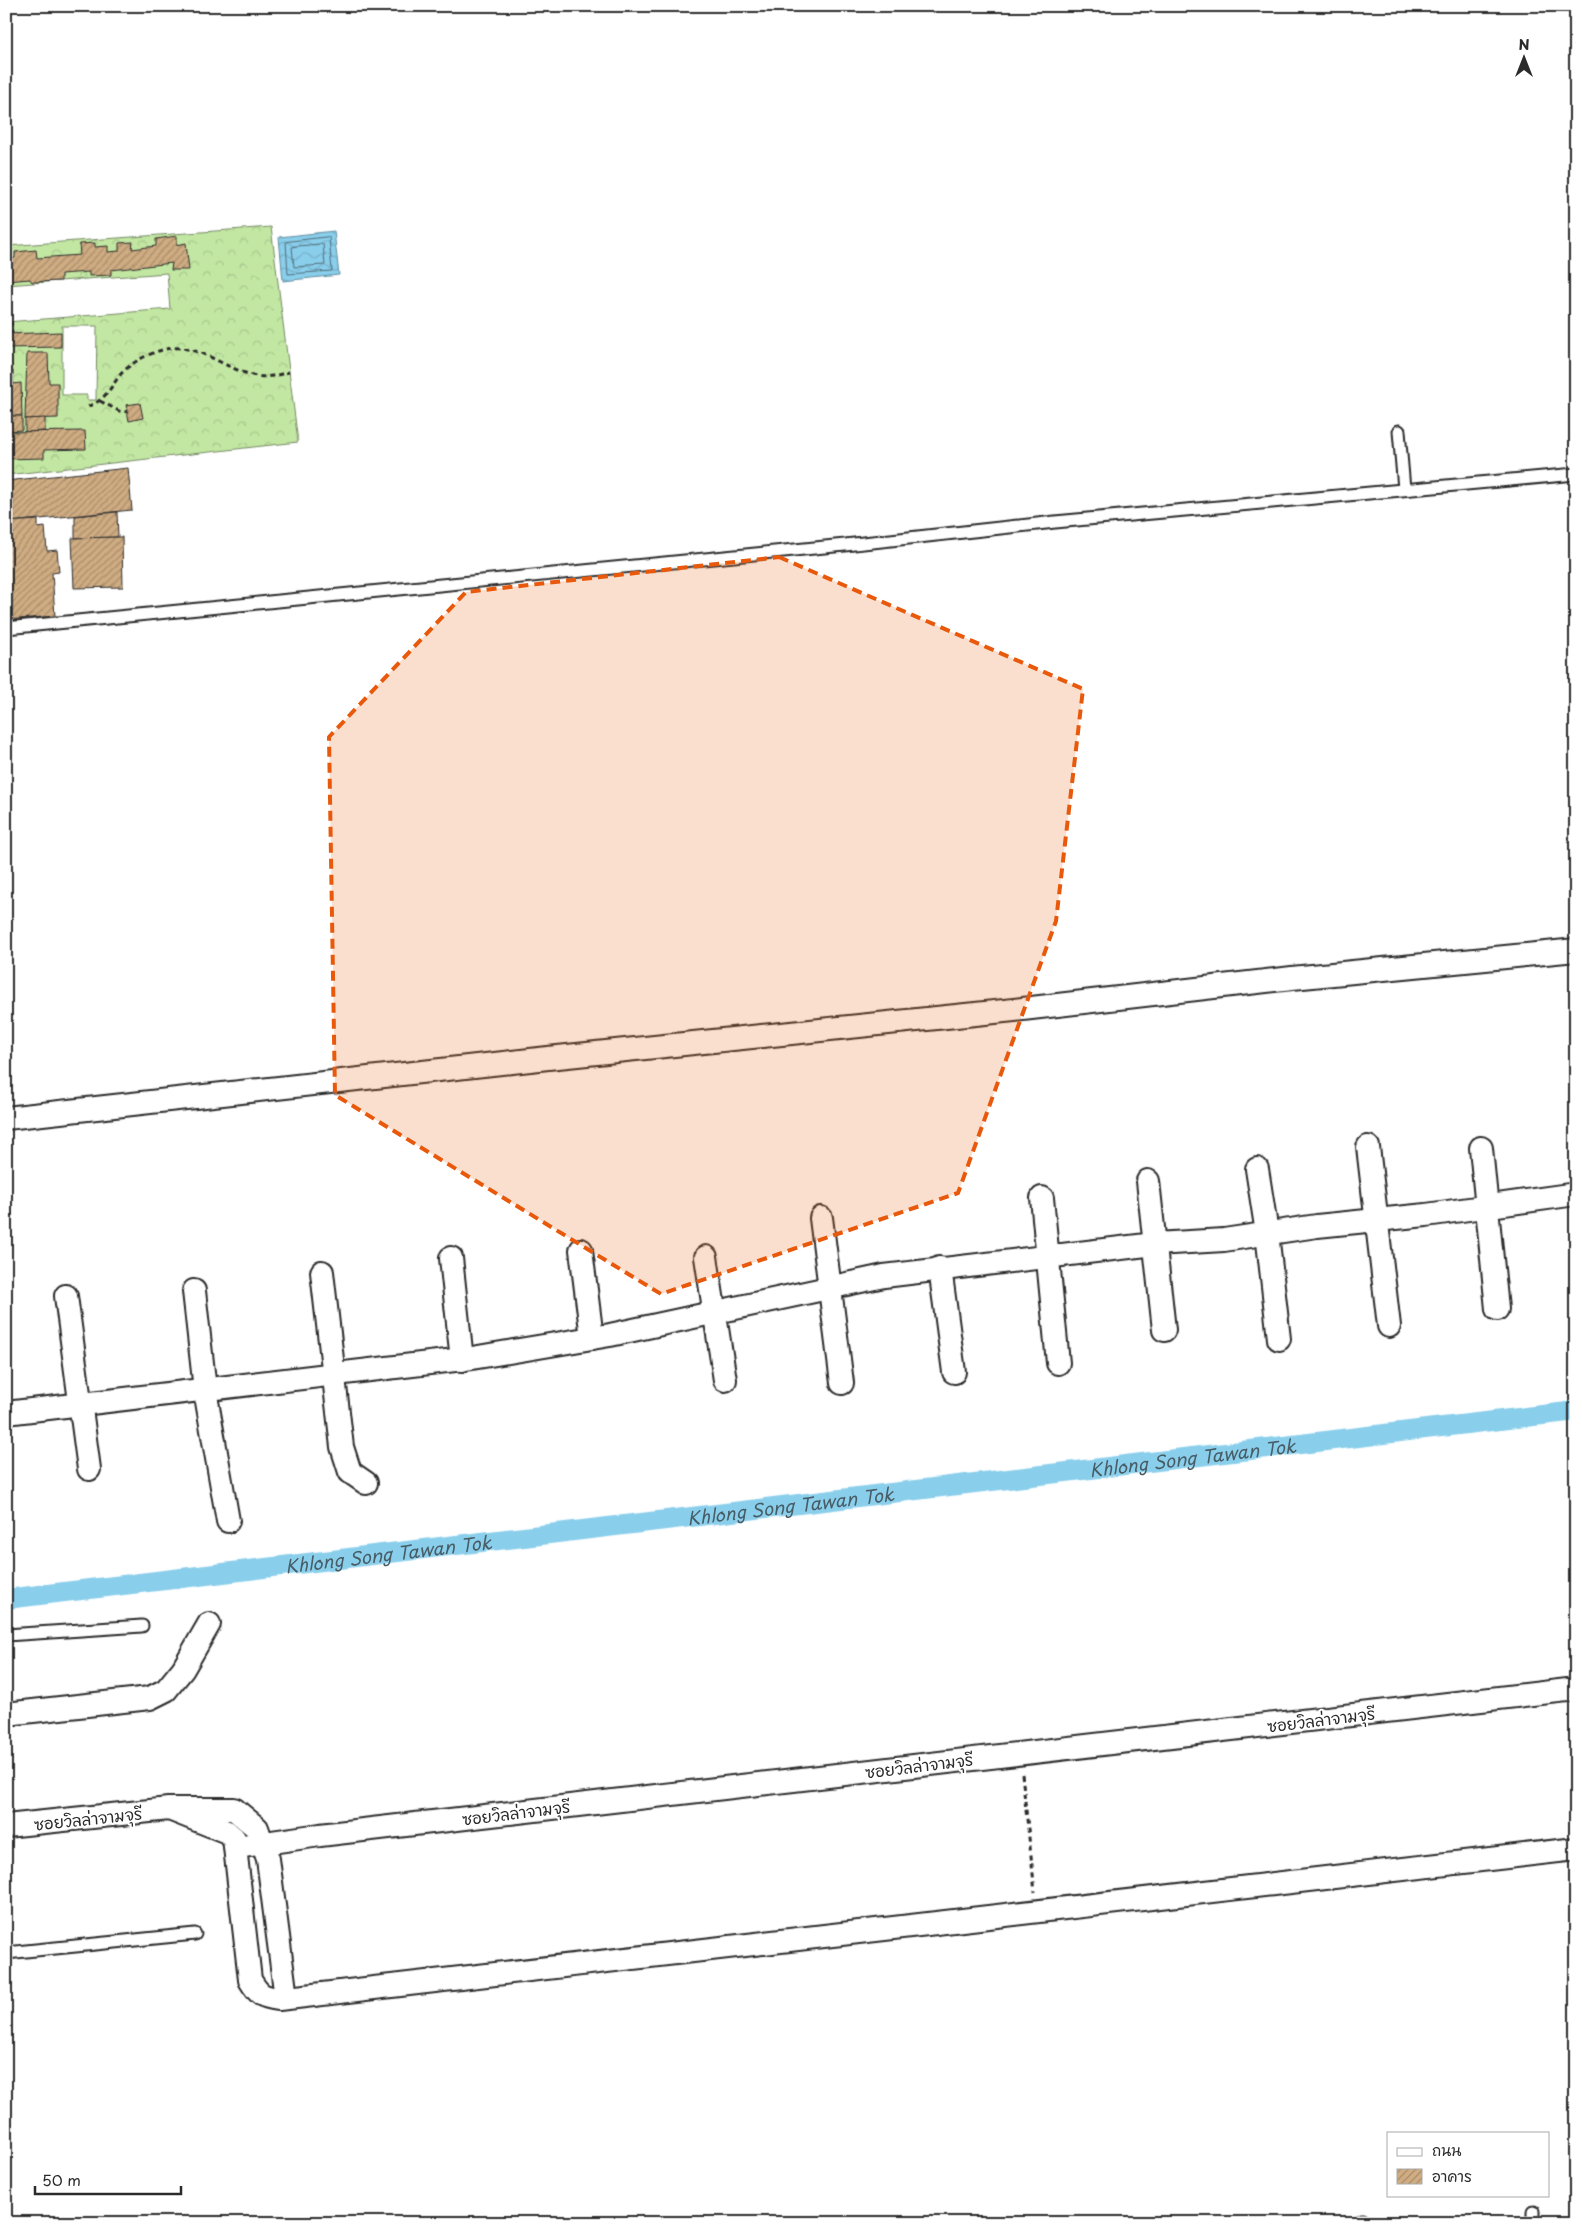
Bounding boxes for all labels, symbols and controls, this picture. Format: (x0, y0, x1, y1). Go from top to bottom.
north arrow (1500, 32, 1550, 82)
text: N (1518, 34, 1530, 55)
water label: Khlong Song Tawan Tok (1088, 1431, 1298, 1483)
water label: Khlong Song Tawan Tok (685, 1479, 896, 1531)
water label: Khlong Song Tawan Tok (283, 1527, 494, 1579)
street label: ซอยวิลล่าจามจุรี (1266, 1700, 1377, 1740)
street label: ซอยวิลล่าจามจุรี (864, 1746, 975, 1786)
street label: ซอยวิลล่าจามจุรี (461, 1793, 572, 1833)
street label: ซอยวิลล่าจามจุรี (33, 1800, 144, 1838)
legend (1387, 2132, 1550, 2196)
text: ถนน (1432, 2138, 1461, 2161)
scale bar (35, 2164, 181, 2196)
text: อาคาร (1432, 2164, 1472, 2187)
text: 50 m (42, 2168, 81, 2191)

